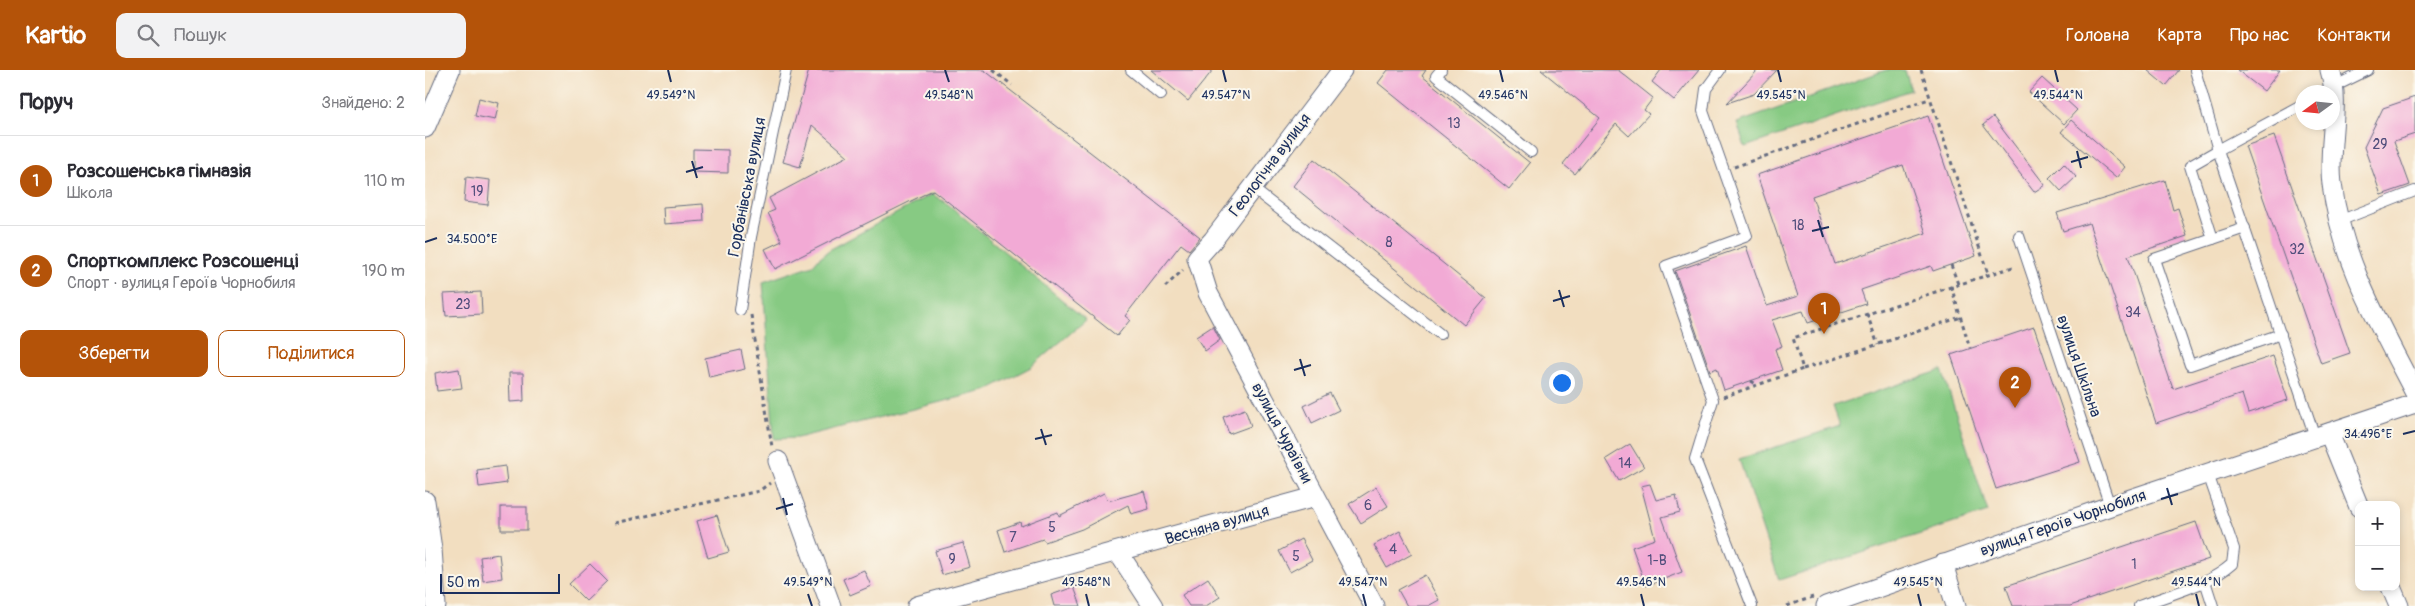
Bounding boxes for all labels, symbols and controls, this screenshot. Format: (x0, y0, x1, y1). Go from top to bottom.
search box (116, 13, 466, 58)
text: Kartio (25, 21, 86, 50)
icon: search (134, 21, 162, 49)
text: Пошук (174, 23, 227, 47)
text: Головна (2066, 24, 2129, 47)
text: Карта (2157, 24, 2202, 47)
text: Про нас (2230, 24, 2289, 47)
text: Контакти (2317, 24, 2390, 47)
north arrow (2295, 85, 2340, 130)
text: 49.549°N (647, 88, 695, 103)
text: 49.548°N (925, 88, 973, 103)
text: 49.547°N (1202, 88, 1250, 103)
text: 49.546°N (1478, 88, 1528, 103)
text: 49.545°N (1756, 88, 1806, 103)
text: 49.544°N (2033, 88, 2083, 103)
text: Поруч (20, 89, 73, 116)
text: Знайдено: 2 (322, 93, 405, 113)
street label: Геологічна вулиця (1225, 109, 1315, 221)
house number: 13 (1447, 115, 1461, 132)
street label: Горбанівська вулиця (724, 116, 770, 258)
house number: 29 (2372, 136, 2388, 153)
text: Розсошенська гімназія (67, 159, 251, 183)
text: 1 (33, 171, 39, 191)
text: 110 m (364, 171, 405, 191)
text: Школа (67, 183, 113, 203)
house number: 19 (471, 183, 483, 200)
house number: 18 (1792, 217, 1804, 234)
text: 34.500°E (447, 232, 497, 247)
house number: 8 (1385, 234, 1393, 251)
house number: 32 (2289, 241, 2305, 258)
text: Спорткомплекс Розсошенці (67, 249, 298, 273)
text: 2 (32, 261, 40, 281)
text: 190 m (362, 261, 405, 281)
text: Спорт · вулиця Героїв Чорнобиля (67, 273, 296, 293)
pin: 1 (1808, 293, 1840, 334)
house number: 23 (455, 296, 471, 313)
house number: 34 (2125, 304, 2141, 321)
street label: вулиця Шкільна (2052, 312, 2106, 420)
button: Зберегти (20, 330, 208, 377)
button: Поділитися (218, 330, 405, 377)
pin: 2 (1999, 367, 2031, 408)
your location (1549, 370, 1575, 396)
street label: вулиця Чураївни (1247, 379, 1317, 487)
text: 34.496°E (2344, 427, 2392, 442)
house number: 14 (1618, 455, 1632, 472)
street label: вулиця Героїв Чорнобиля (1977, 485, 2149, 561)
house number: 6 (1364, 497, 1372, 514)
street label: Весняна вулиця (1163, 501, 1271, 549)
map controls (2355, 501, 2400, 591)
button: + (2355, 501, 2400, 546)
house number: 5 (1048, 519, 1056, 536)
house number: 7 (1009, 529, 1017, 546)
house number: 4 (1389, 541, 1397, 558)
button: − (2355, 546, 2400, 591)
house number: 5 (1292, 548, 1300, 565)
house number: 9 (948, 551, 956, 568)
house number: 1-В (1647, 552, 1667, 569)
house number: 1 (2131, 556, 2137, 573)
scale bar (440, 571, 560, 594)
text: 50 m (447, 574, 480, 591)
text: 49.549°N (784, 575, 832, 590)
text: 49.548°N (1062, 575, 1110, 590)
text: 49.547°N (1339, 575, 1387, 590)
text: 49.546°N (1616, 575, 1666, 590)
text: 49.545°N (1893, 575, 1943, 590)
text: 49.544°N (2171, 575, 2221, 590)

